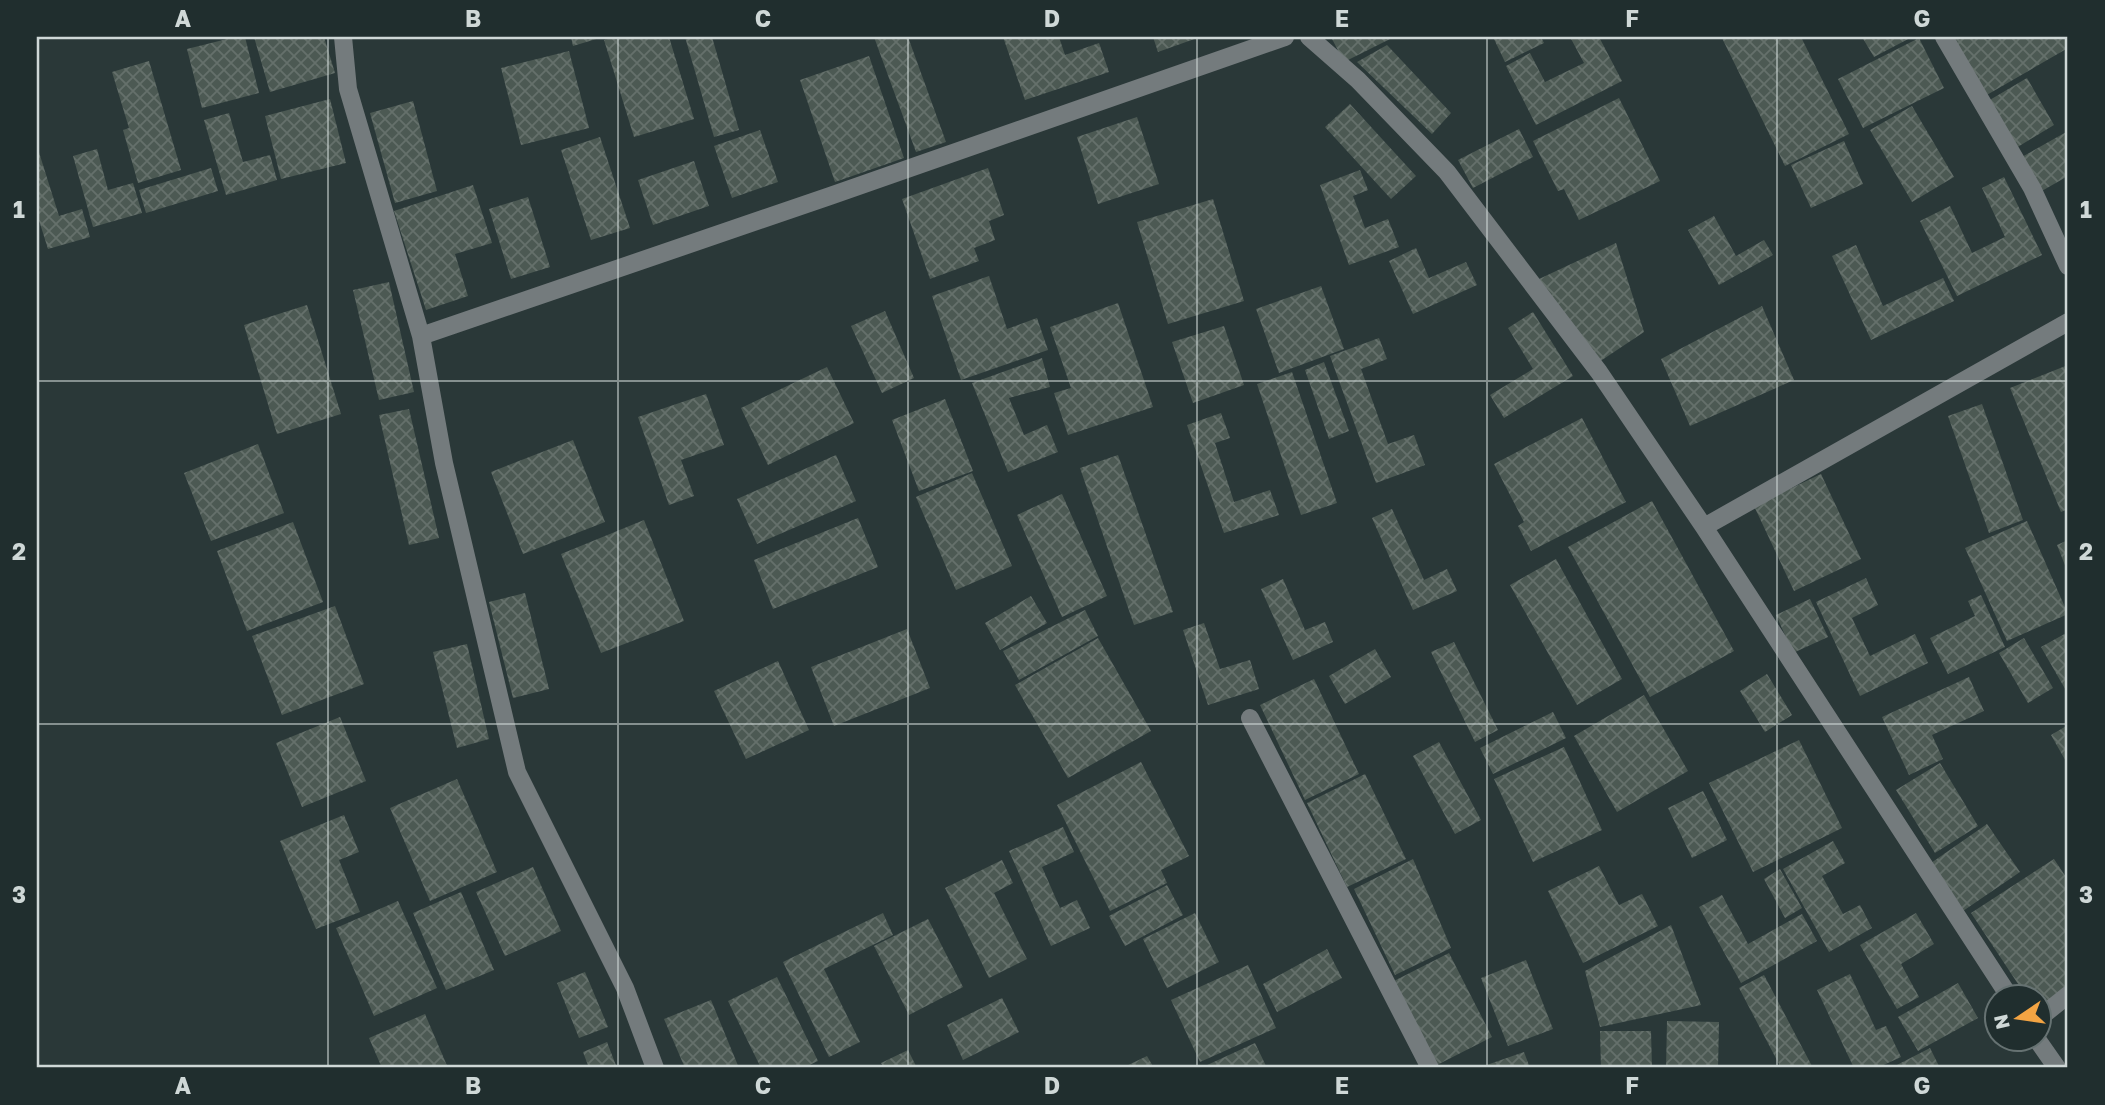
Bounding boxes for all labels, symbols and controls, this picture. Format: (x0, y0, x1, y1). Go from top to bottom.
text: A (175, 4, 192, 32)
text: B (465, 4, 481, 32)
text: C (755, 4, 771, 32)
text: D (1044, 4, 1060, 32)
text: E (1335, 4, 1349, 32)
text: F (1625, 4, 1639, 32)
text: G (1914, 4, 1930, 32)
text: 1 (13, 195, 25, 223)
text: 1 (2080, 195, 2092, 223)
text: 2 (12, 537, 26, 565)
text: 2 (2079, 537, 2093, 565)
text: 3 (12, 880, 26, 908)
text: 3 (2079, 880, 2093, 908)
north arrow (1982, 982, 2052, 1052)
text: N (1988, 1012, 2014, 1032)
text: A (175, 1071, 192, 1099)
text: B (465, 1071, 481, 1099)
text: C (755, 1071, 771, 1099)
text: D (1044, 1071, 1060, 1099)
text: E (1335, 1071, 1349, 1099)
text: F (1625, 1071, 1639, 1099)
text: G (1914, 1071, 1930, 1099)

